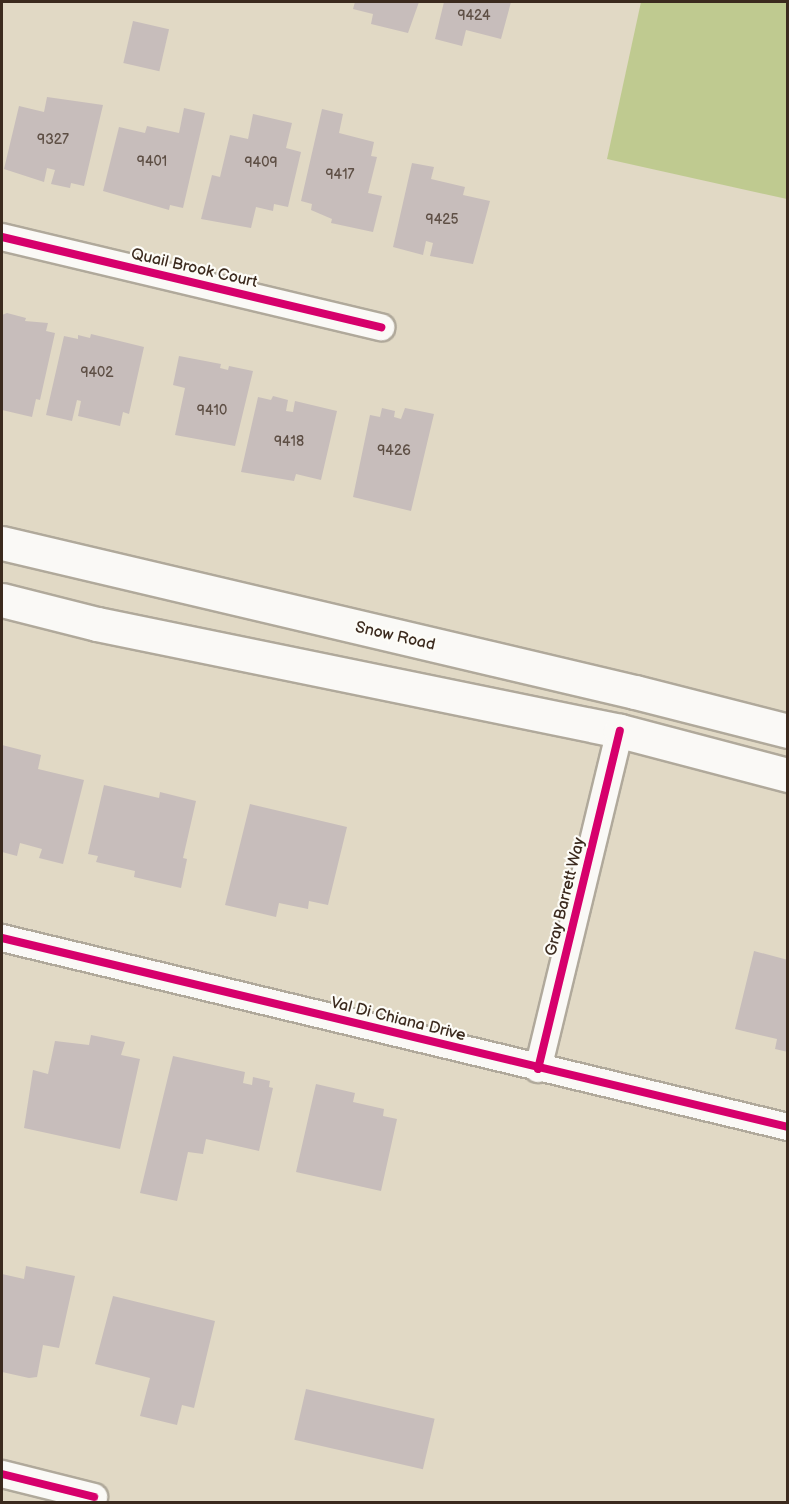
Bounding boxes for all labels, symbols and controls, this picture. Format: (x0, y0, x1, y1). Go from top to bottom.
house number: 9424 (457, 8, 491, 24)
house number: 9327 (37, 132, 69, 148)
house number: 9401 (137, 154, 167, 170)
house number: 9409 (245, 155, 277, 171)
house number: 9417 (326, 167, 354, 183)
house number: 9425 (426, 212, 458, 228)
street label: Quail Brook Court (129, 245, 259, 293)
house number: 9402 (80, 365, 114, 381)
house number: 9410 (197, 403, 227, 419)
house number: 9418 (274, 434, 304, 450)
house number: 9426 (377, 443, 411, 459)
street label: Snow Road (353, 618, 437, 656)
street label: Gray Barrett Way (542, 835, 590, 959)
street label: Val Di Chiana Drive (329, 994, 467, 1046)

